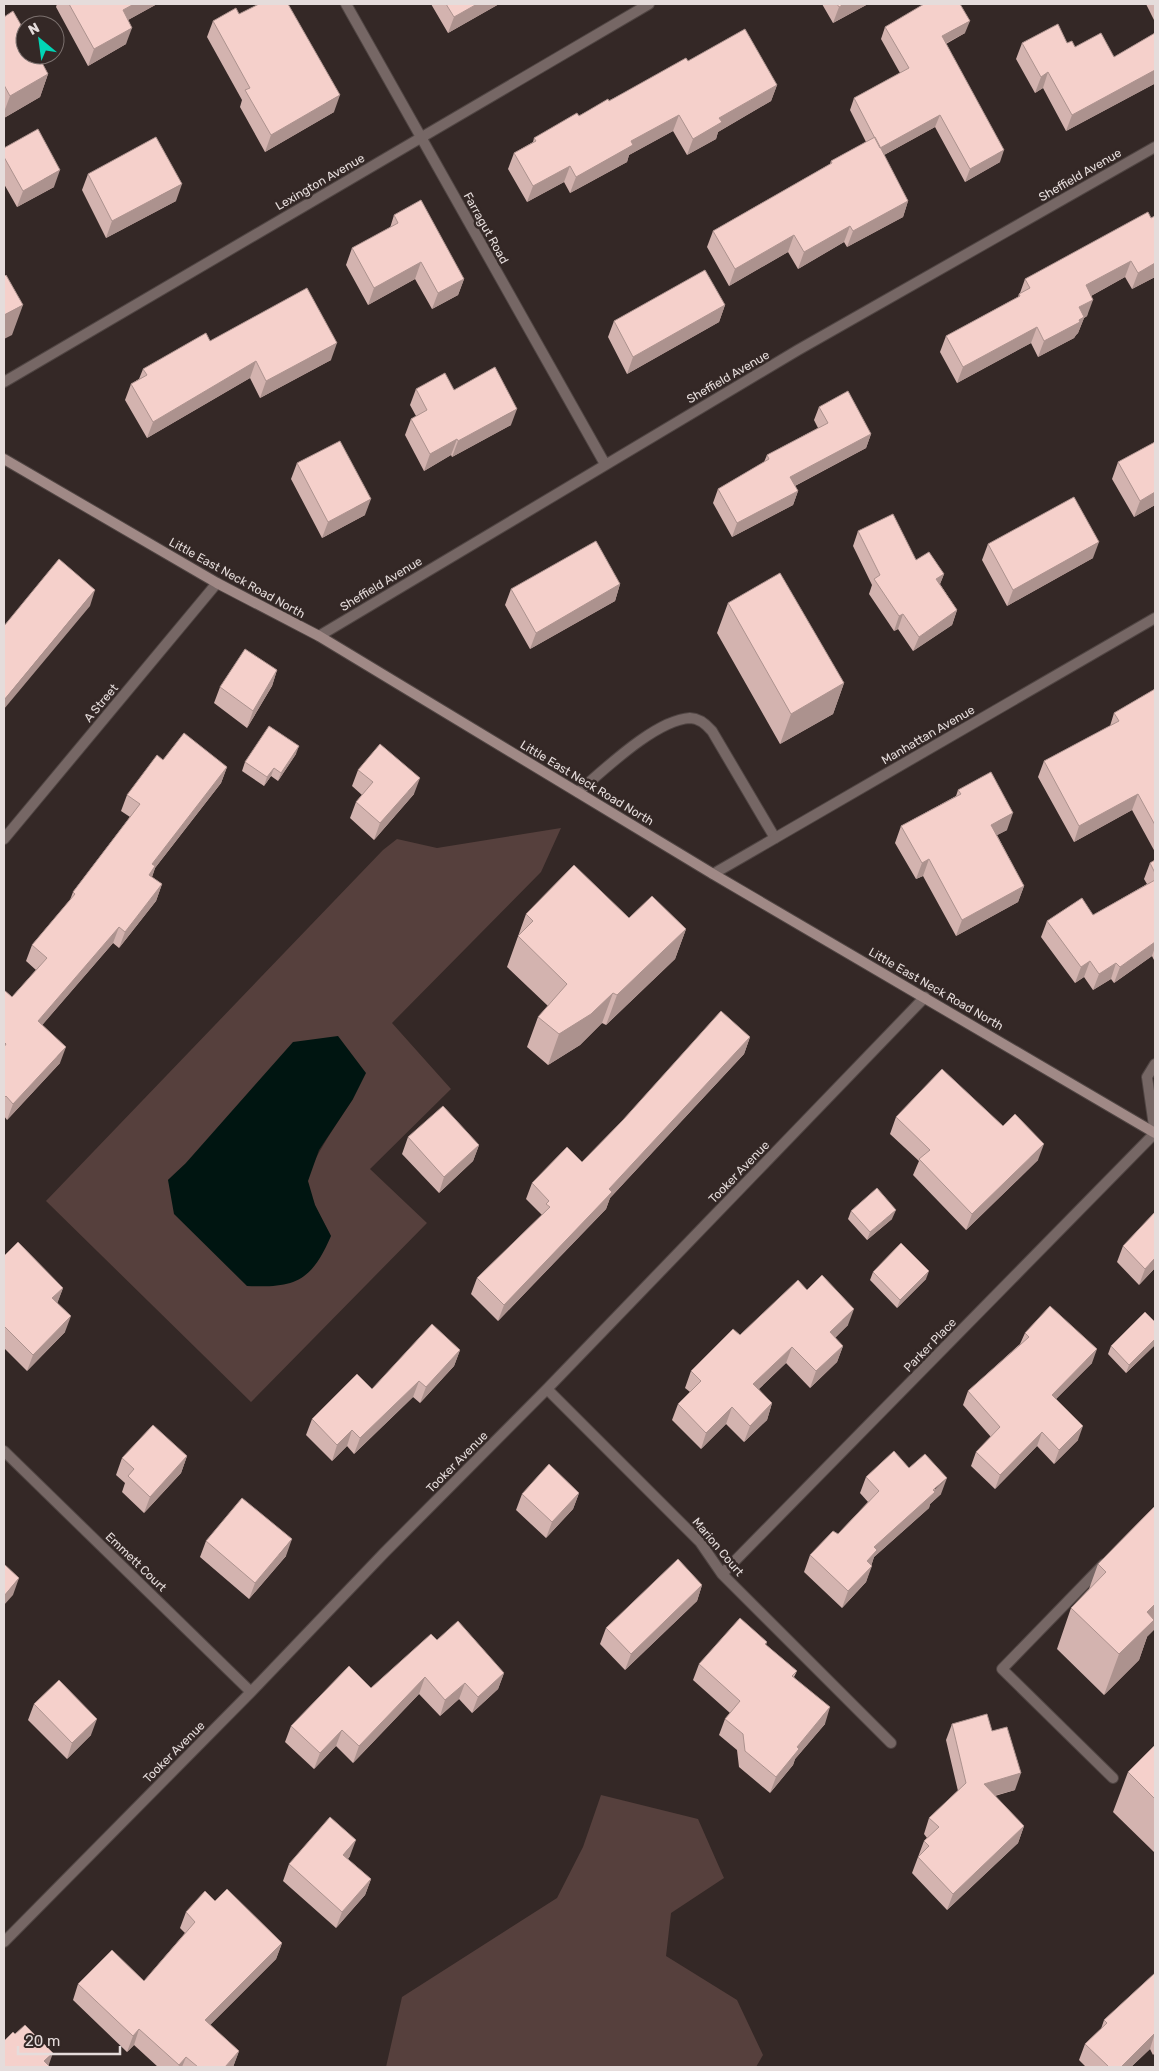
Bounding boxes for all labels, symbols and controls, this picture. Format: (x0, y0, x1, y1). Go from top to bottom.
north arrow (15, 15, 65, 65)
text: N (25, 19, 42, 39)
street label: Sheffield Avenue (1036, 146, 1124, 204)
street label: Lexington Avenue (273, 151, 367, 213)
street label: Farragut Road (461, 190, 511, 266)
street label: Sheffield Avenue (684, 348, 772, 406)
street label: Little East Neck Road North (167, 535, 307, 621)
street label: Sheffield Avenue (337, 554, 425, 614)
street label: A Street (81, 681, 121, 725)
street label: Manhattan Avenue (879, 702, 977, 767)
street label: Little East Neck Road North (518, 738, 656, 828)
street label: Little East Neck Road North (866, 945, 1006, 1033)
street label: Tooker Avenue (706, 1138, 772, 1206)
street label: Parker Place (901, 1315, 959, 1375)
street label: Tooker Avenue (423, 1428, 491, 1496)
street label: Marion Court (689, 1515, 747, 1579)
street label: Emmett Court (103, 1530, 169, 1595)
street label: Tooker Avenue (140, 1718, 208, 1786)
scale bar (18, 2024, 120, 2056)
text: 20 m (25, 2032, 60, 2050)

